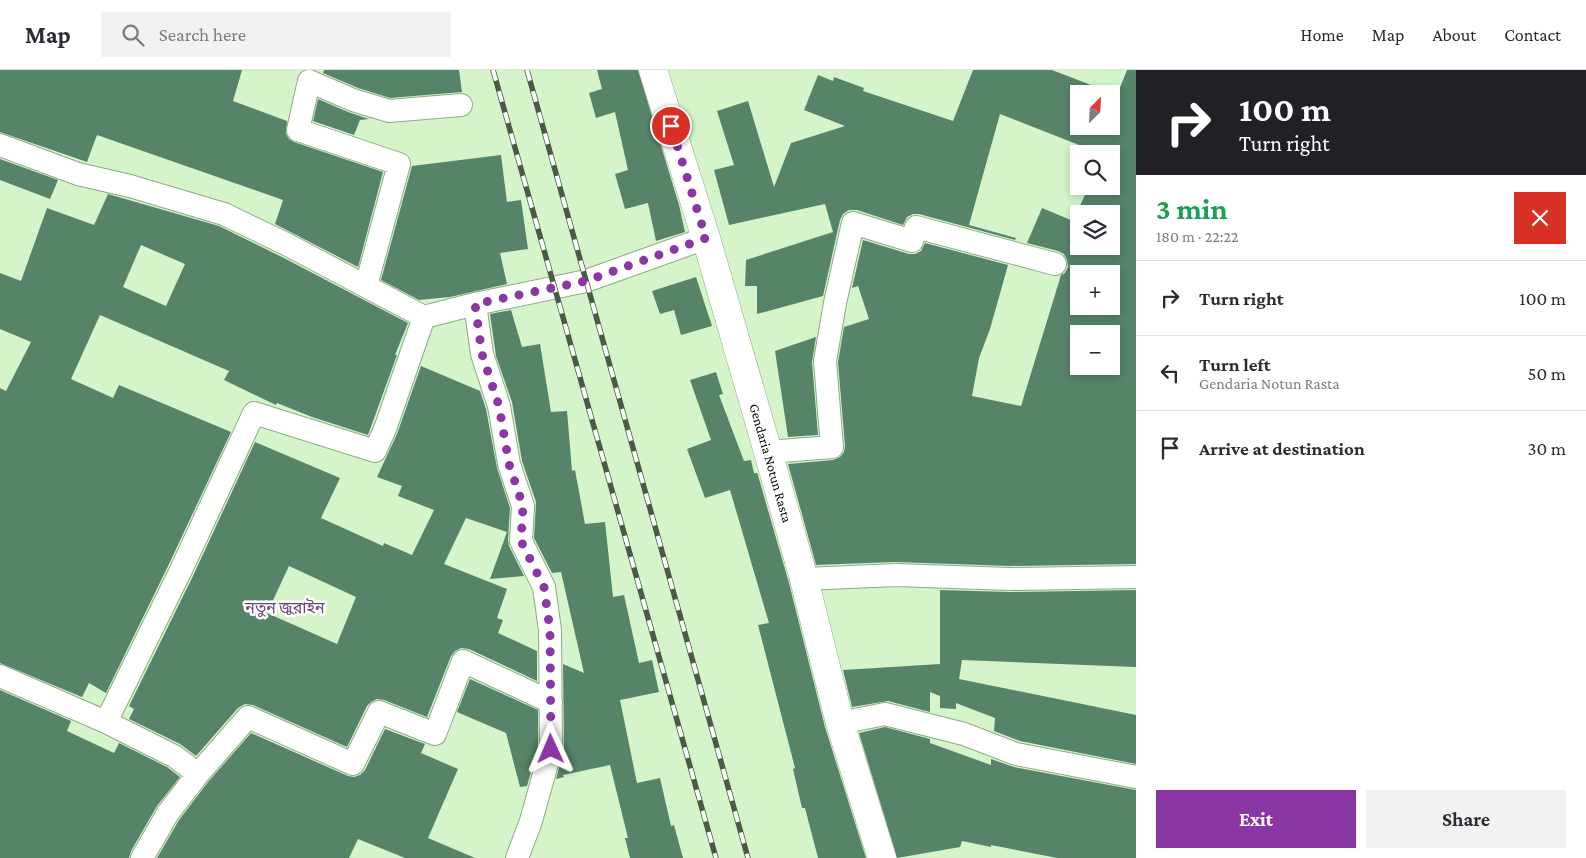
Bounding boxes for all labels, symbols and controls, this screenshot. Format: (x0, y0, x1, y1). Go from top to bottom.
search box (101, 12, 451, 57)
text: Map (25, 21, 71, 48)
icon: search (119, 21, 147, 49)
text: Search here (159, 24, 246, 45)
text: Home (1301, 25, 1344, 45)
text: Map (1372, 25, 1404, 45)
text: About (1432, 25, 1476, 45)
text: Contact (1504, 25, 1561, 45)
north arrow (1070, 85, 1120, 135)
map controls (1070, 85, 1120, 375)
icon: right (1156, 90, 1221, 155)
text: 100 m (1239, 90, 1331, 129)
pin (650, 105, 692, 147)
icon: arrive (657, 112, 685, 140)
text: Turn right (1239, 131, 1330, 156)
button: search (1070, 145, 1120, 195)
text: 3 min (1156, 192, 1228, 225)
button: close (1514, 192, 1566, 244)
button: layers (1070, 205, 1120, 255)
text: 180 m · 22:22 (1156, 228, 1239, 245)
button: + (1070, 265, 1120, 315)
icon: right (1156, 284, 1184, 312)
text: Turn right (1199, 288, 1284, 309)
text: 100 m (1519, 288, 1566, 309)
button: − (1070, 325, 1120, 375)
text: Turn left (1199, 354, 1271, 375)
icon: left (1156, 359, 1184, 387)
text: 50 m (1527, 363, 1566, 384)
text: Gendaria Notun Rasta (1199, 375, 1340, 392)
street label: Gendaria Notun Rasta (746, 402, 796, 525)
icon: arrive (1156, 434, 1184, 462)
text: Arrive at destination (1199, 438, 1365, 459)
text: 30 m (1527, 438, 1566, 459)
district label: নতুন জুরাইন (244, 598, 325, 617)
position arrow (524, 722, 576, 774)
button: Exit (1156, 790, 1356, 848)
button: Share (1366, 790, 1566, 848)

